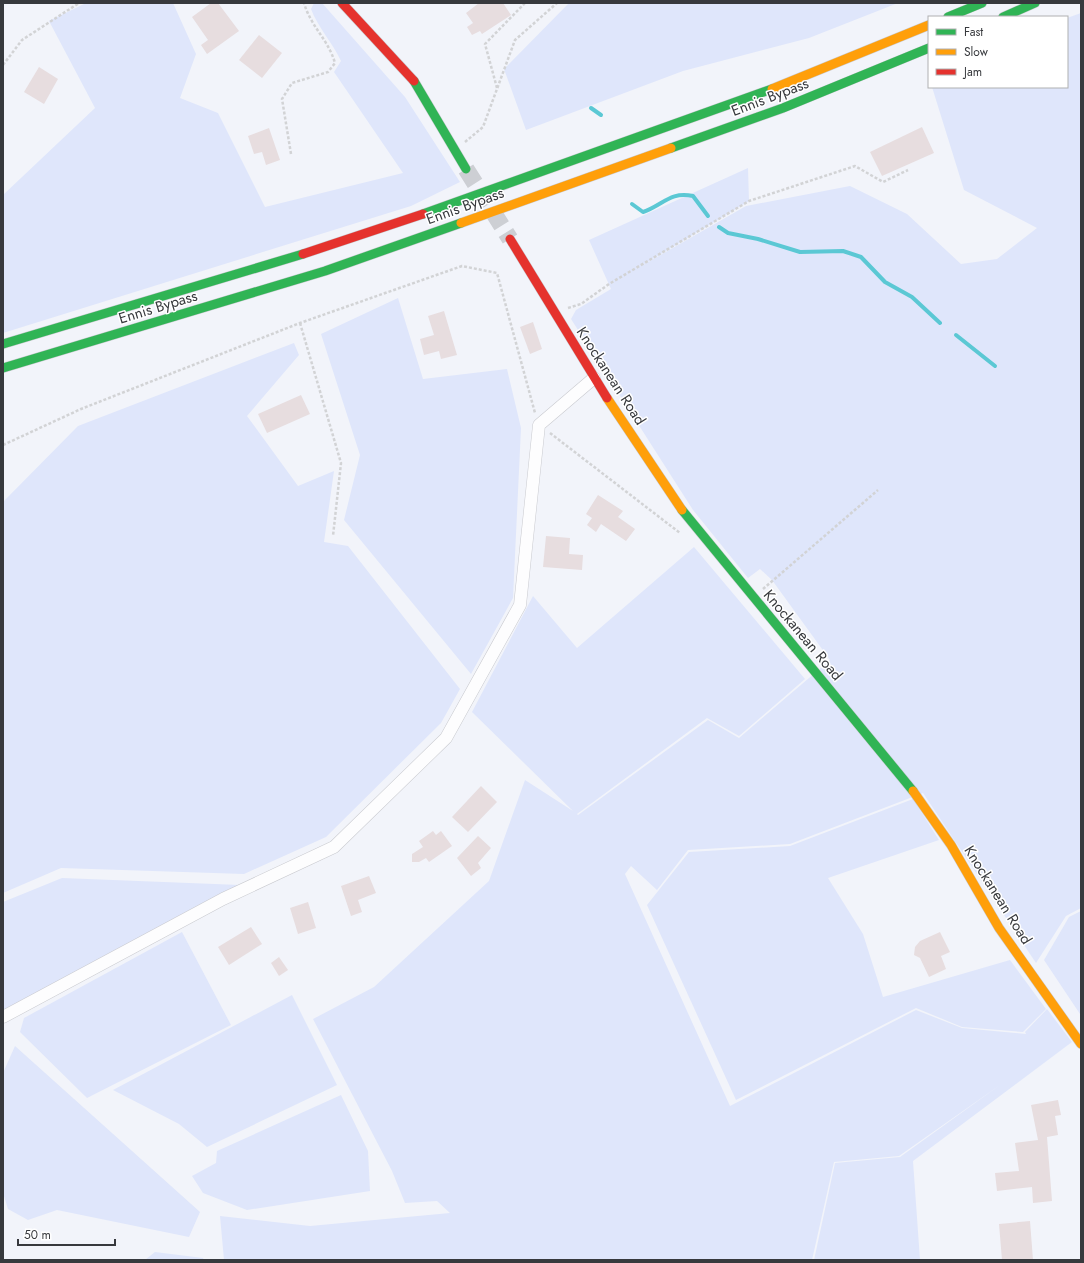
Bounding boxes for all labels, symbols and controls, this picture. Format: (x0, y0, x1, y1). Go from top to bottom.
legend (928, 16, 1068, 88)
text: Fast (964, 23, 983, 41)
text: Slow (964, 43, 989, 61)
text: Jam (962, 63, 982, 81)
street label: Ennis Bypass (728, 72, 812, 122)
street label: Ennis Bypass (423, 182, 507, 230)
street label: Ennis Bypass (116, 285, 200, 329)
street label: Knockanean Road (571, 323, 651, 429)
street label: Knockanean Road (758, 585, 848, 685)
street label: Knockanean Road (959, 841, 1037, 949)
scale bar (18, 1221, 115, 1247)
text: 50 m (24, 1226, 51, 1244)

